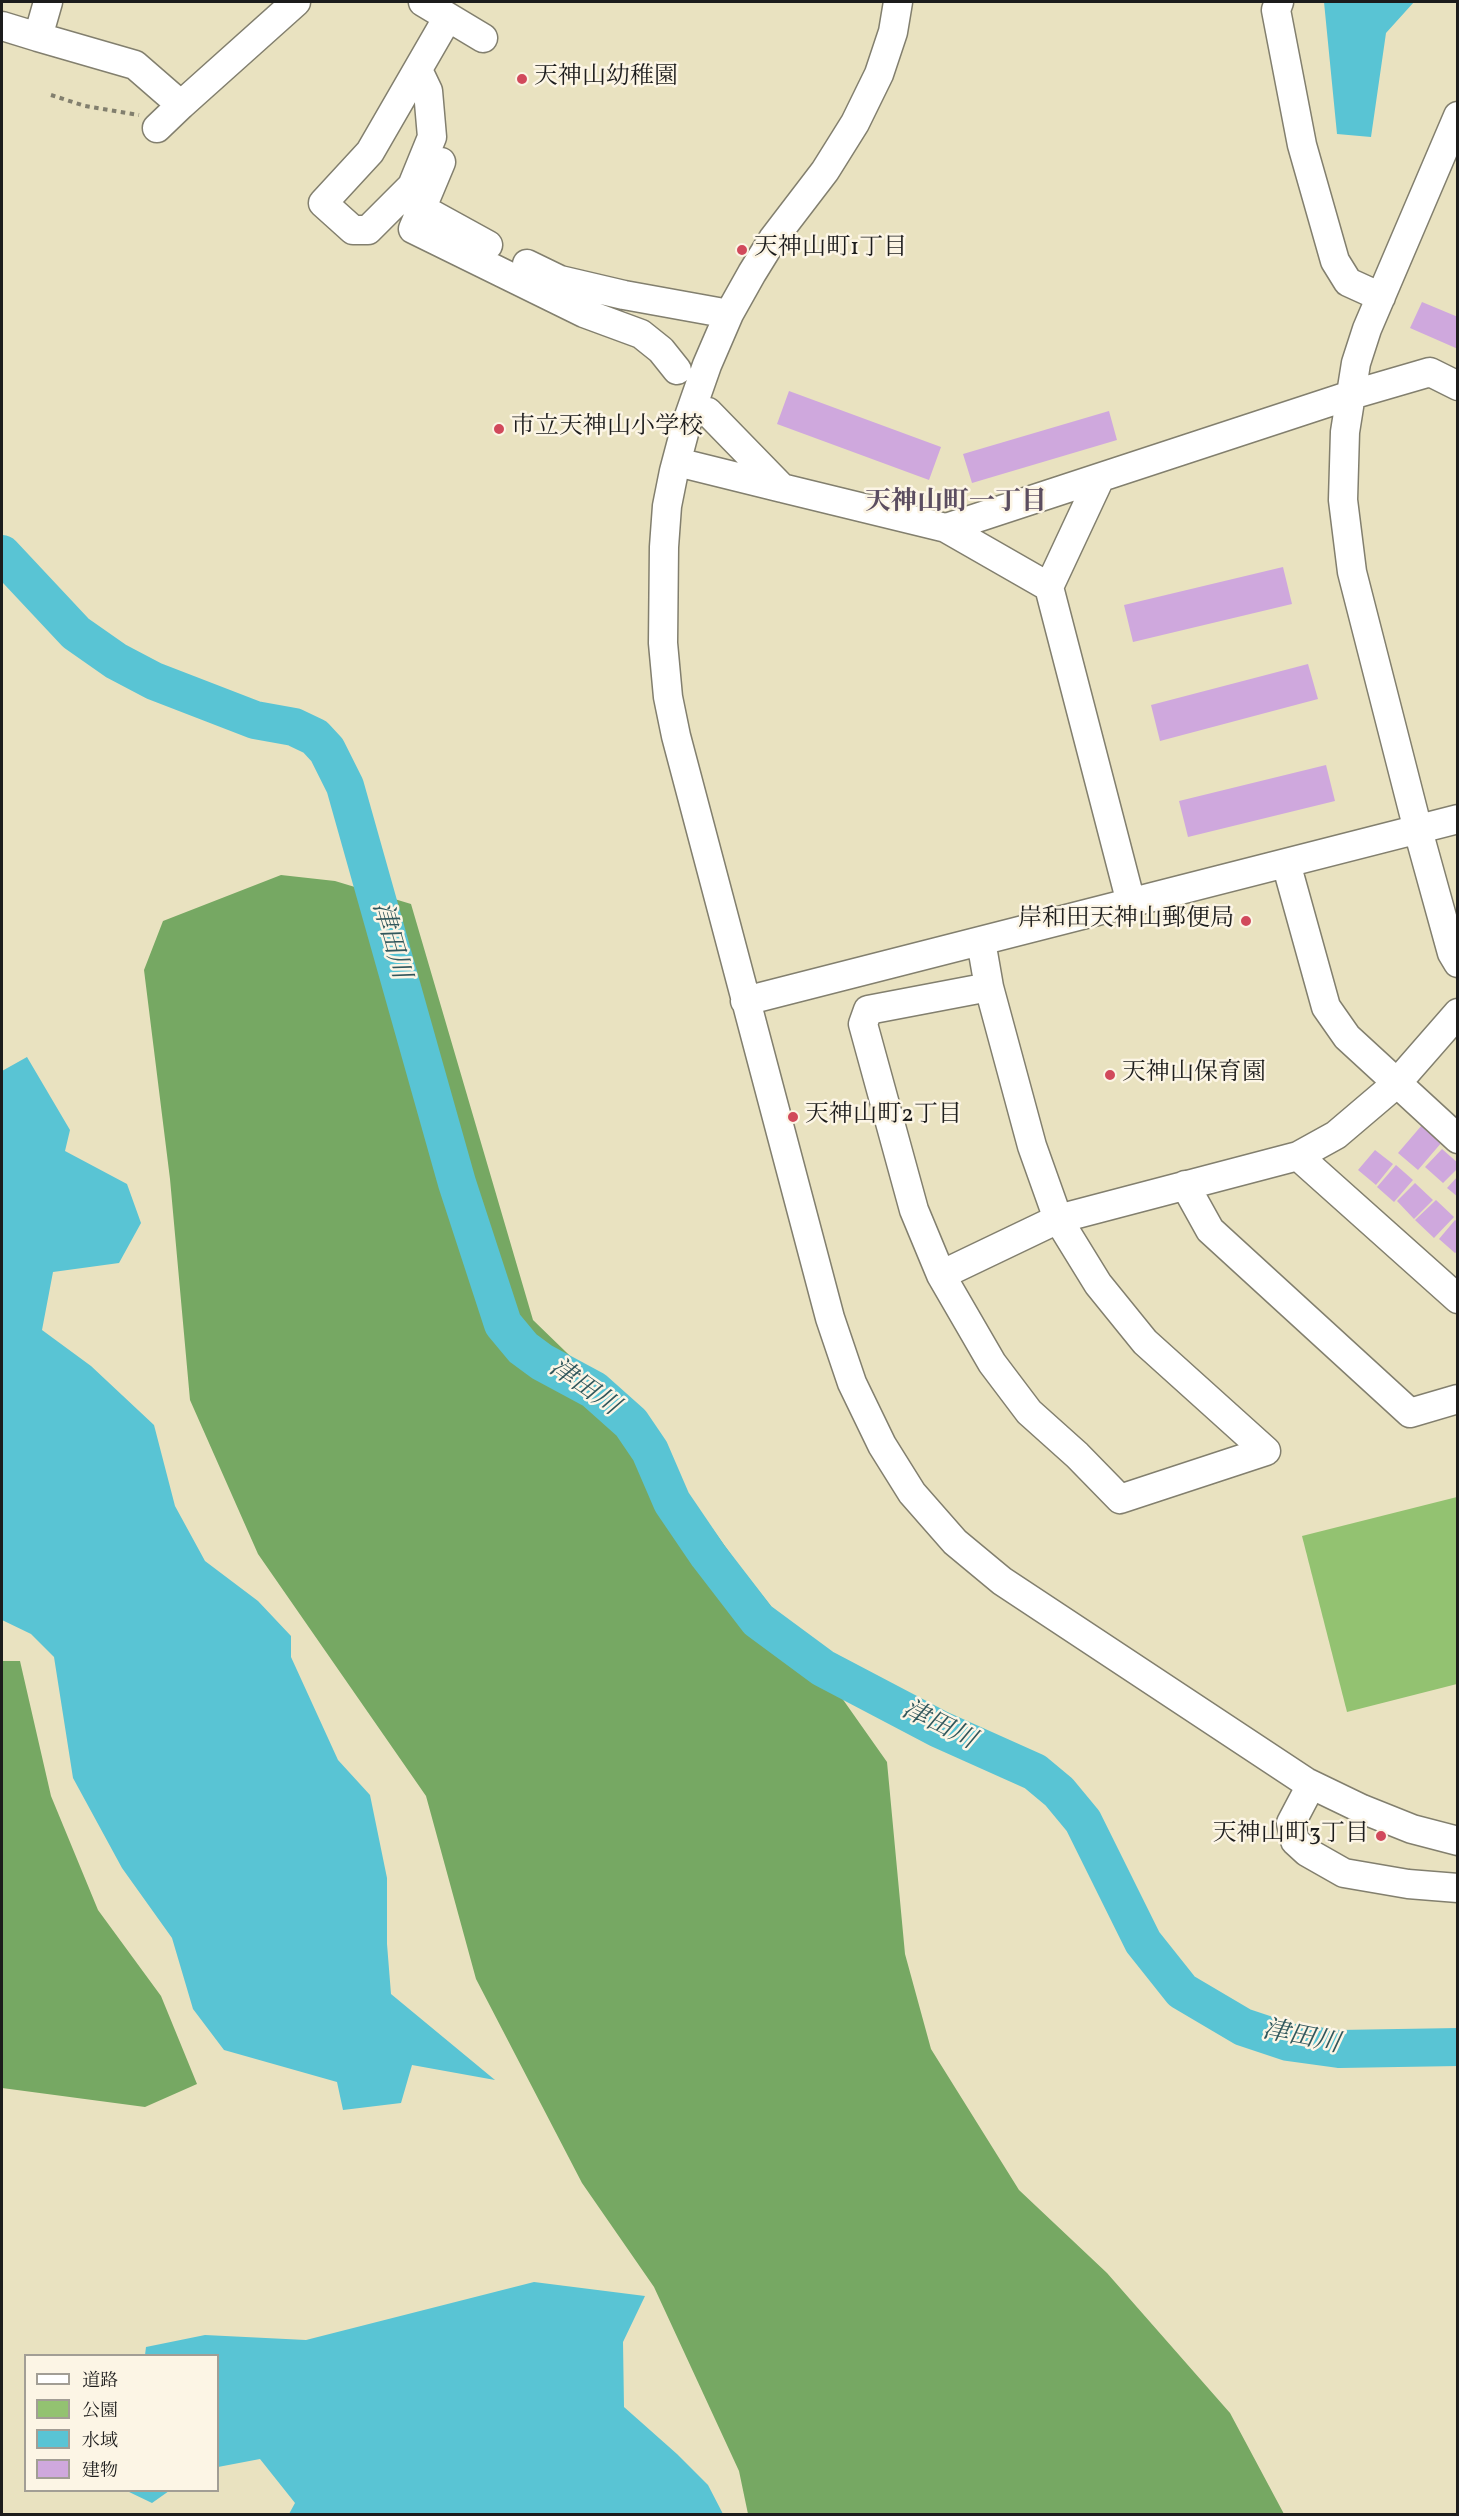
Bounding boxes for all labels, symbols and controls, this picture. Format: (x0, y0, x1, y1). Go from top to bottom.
place label: 天神山幼稚園 (534, 65, 678, 93)
marker: 天神山幼稚園 (515, 72, 529, 86)
place label: 天神山町1丁目 (754, 236, 907, 264)
marker: 天神山町1丁目 (735, 243, 749, 257)
place label: 市立天神山小学校 (511, 415, 703, 443)
marker: 市立天神山小学校 (492, 422, 506, 436)
district label: 天神山町一丁目 (865, 488, 1047, 520)
water label: 津田川 (363, 899, 415, 983)
place label: 岸和田天神山郵便局 (1018, 907, 1234, 935)
marker: 岸和田天神山郵便局 (1239, 914, 1253, 928)
place label: 天神山保育園 (1122, 1061, 1266, 1089)
marker: 天神山保育園 (1103, 1068, 1117, 1082)
place label: 天神山町2丁目 (805, 1103, 962, 1131)
marker: 天神山町2丁目 (786, 1110, 800, 1124)
water label: 津田川 (542, 1354, 624, 1424)
water label: 津田川 (896, 1696, 980, 1758)
place label: 天神山町3丁目 (1213, 1822, 1369, 1850)
marker: 天神山町3丁目 (1374, 1829, 1388, 1843)
water label: 津田川 (1260, 2016, 1342, 2062)
legend (24, 2354, 219, 2492)
text: 道路 (82, 2369, 118, 2394)
text: 公園 (82, 2399, 118, 2424)
text: 水域 (82, 2429, 118, 2454)
text: 建物 (82, 2459, 118, 2484)

